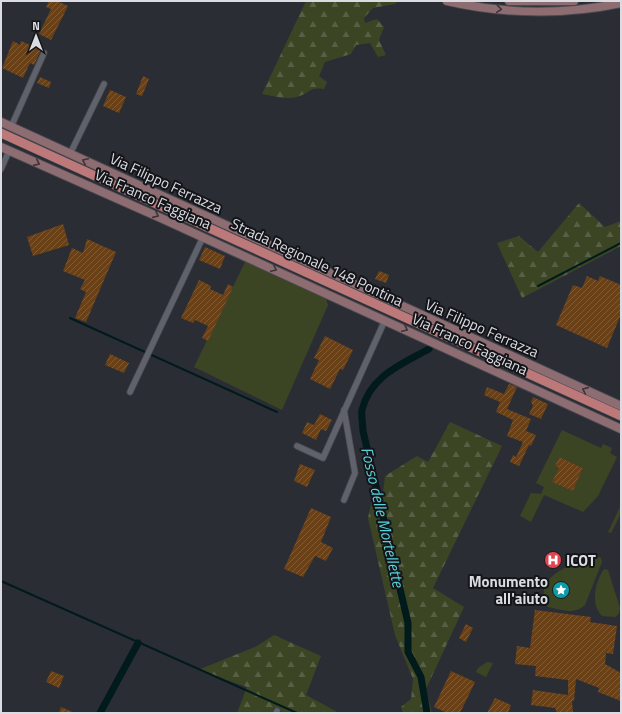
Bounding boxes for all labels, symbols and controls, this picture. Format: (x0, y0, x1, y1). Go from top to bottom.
one-way arrow (496, 4, 502, 13)
north arrow (16, 16, 56, 56)
text: N (32, 18, 40, 34)
street label: Via Filippo Ferrazza (106, 147, 227, 219)
one-way arrow (33, 158, 40, 166)
one-way arrow (82, 158, 89, 166)
street label: Via Franco Faggiana (91, 163, 215, 235)
one-way arrow (151, 210, 159, 218)
street label: Strada Regionale 148 Pontina (227, 212, 407, 312)
one-way arrow (269, 264, 277, 272)
street label: Via Filippo Ferrazza (422, 293, 543, 364)
street label: Via Franco Faggiana (408, 307, 532, 381)
one-way arrow (400, 324, 408, 332)
one-way arrow (582, 386, 589, 394)
water label: Fosso delle Mortellette (355, 444, 411, 591)
place label: ICOT (566, 549, 596, 572)
hospital icon: ICOT (543, 550, 563, 570)
place label: Monumento all'aiuto (469, 570, 548, 610)
place icon: Monumento all'aiuto (551, 580, 571, 600)

